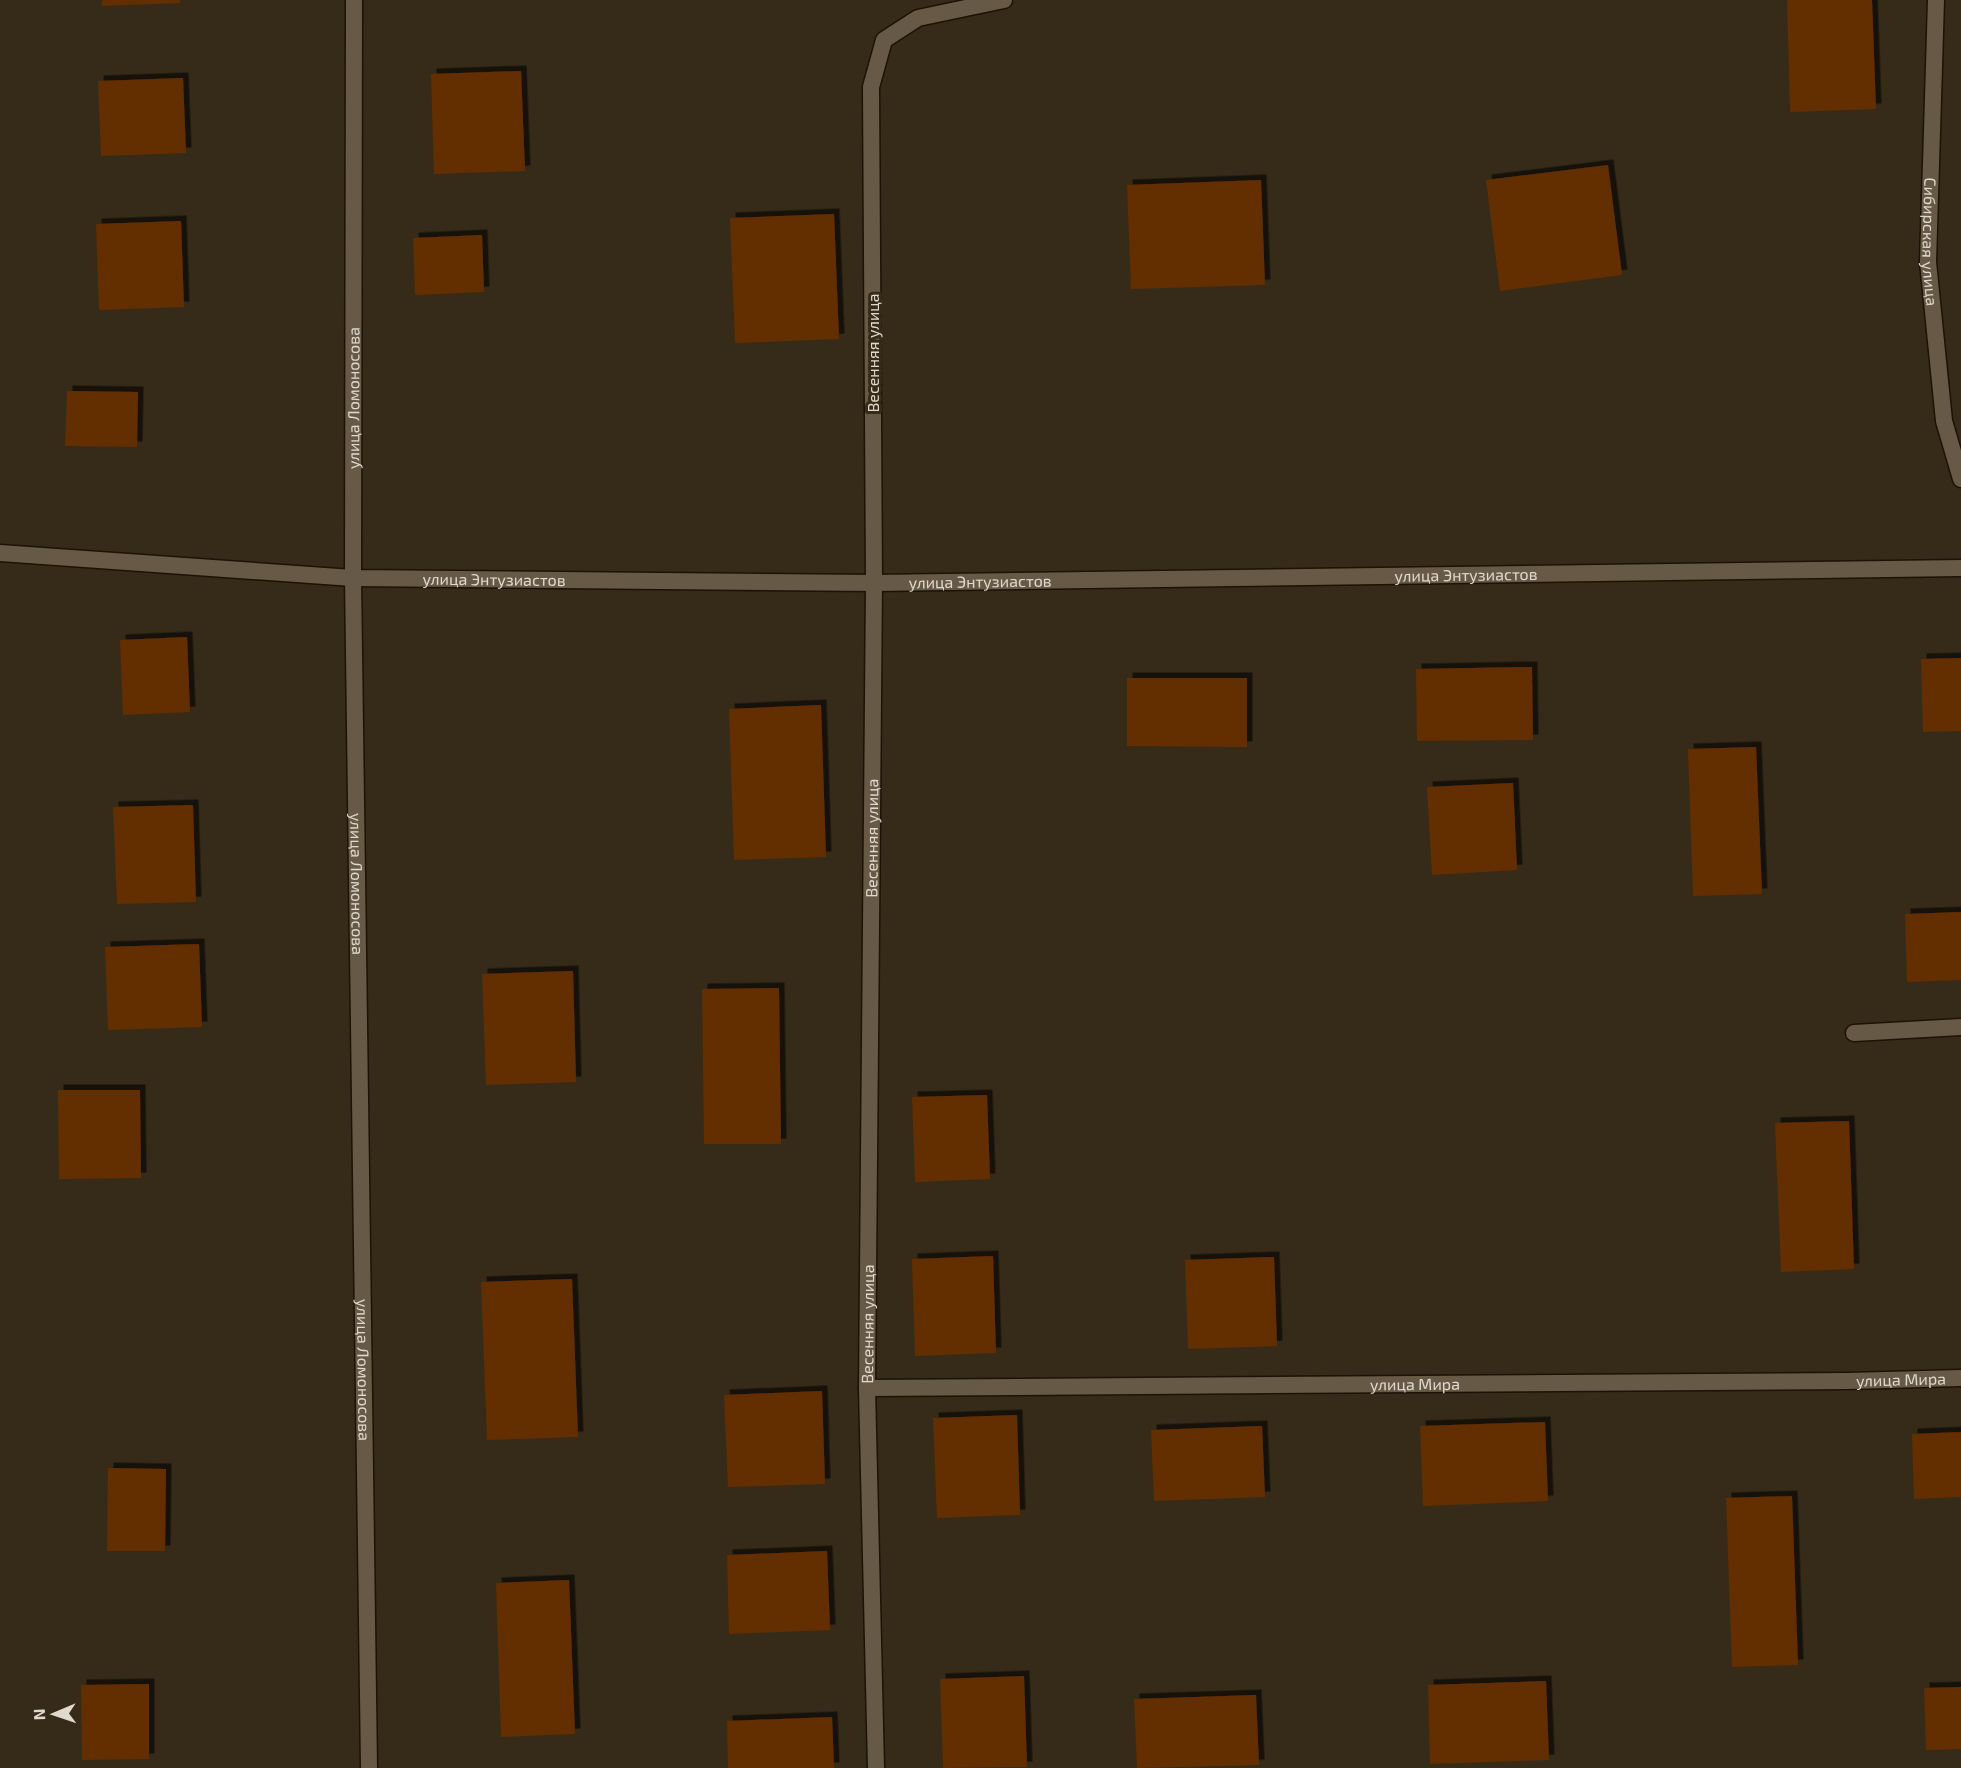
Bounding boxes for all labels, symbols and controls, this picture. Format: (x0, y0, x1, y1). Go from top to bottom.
street label: Сибирская улица (1918, 177, 1942, 307)
street label: Весенняя улица (863, 293, 883, 413)
street label: улица Ломоносова (343, 327, 363, 469)
street label: улица Энтузиастов (1394, 564, 1538, 586)
street label: улица Энтузиастов (423, 569, 566, 589)
street label: улица Энтузиастов (908, 571, 1052, 593)
street label: Весенняя улица (861, 778, 882, 898)
street label: улица Ломоносова (346, 813, 368, 955)
street label: Весенняя улица (857, 1264, 878, 1384)
street label: улица Ломоносова (353, 1299, 375, 1441)
street label: улица Мира (1856, 1368, 1946, 1391)
street label: улица Мира (1370, 1374, 1460, 1394)
north arrow (24, 1684, 84, 1744)
text: N (29, 1708, 48, 1721)

